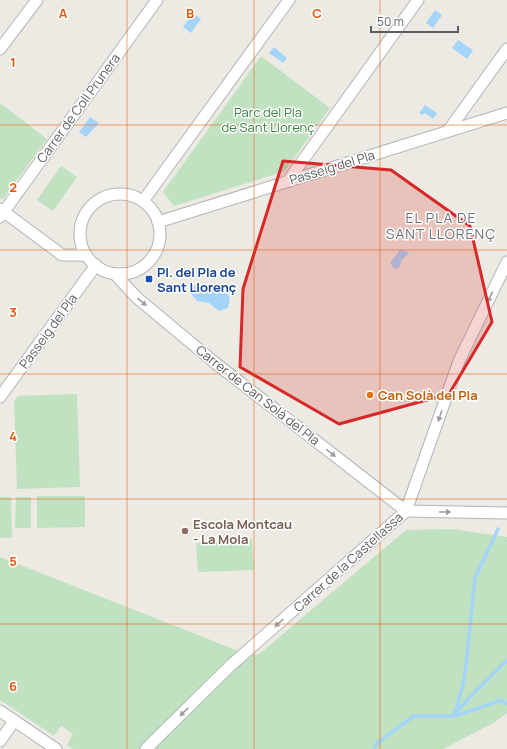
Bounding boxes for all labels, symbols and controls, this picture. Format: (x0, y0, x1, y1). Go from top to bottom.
text: A (59, 4, 68, 22)
text: B (186, 4, 194, 22)
text: C (312, 4, 322, 22)
scale bar (371, 8, 458, 34)
text: 50 m (377, 13, 404, 30)
street label: Carrer de Coll Prunera (32, 50, 124, 166)
text: 1 (10, 53, 16, 71)
park label: Parc del Pla de Sant Llorenç (222, 103, 314, 136)
street label: Passeig del Pla (287, 145, 377, 189)
text: 2 (9, 178, 17, 196)
district label: EL PLA DE SANT LLORENÇ (386, 208, 496, 243)
place label: Pl. del Pla de Sant Llorenç (157, 263, 237, 296)
marker: Pl. del Pla de Sant Llorenç (144, 274, 154, 284)
street label: Passeig del Pla (15, 290, 81, 372)
one-way arrow (487, 291, 493, 302)
one-way arrow (136, 297, 147, 306)
text: 3 (9, 303, 17, 321)
street label: Carrer de Can Solà del Pla (192, 341, 324, 449)
place label: Can Solà del Pla (378, 386, 478, 404)
marker: Can Solà del Pla (365, 390, 375, 400)
one-way arrow (436, 411, 442, 423)
text: 4 (9, 427, 17, 445)
one-way arrow (325, 449, 336, 457)
street label: Carrer de la Castellassa (289, 508, 407, 616)
one-way arrow (439, 509, 452, 515)
place label: Escola Montcau - La Mola (193, 515, 292, 548)
marker: Escola Montcau - La Mola (180, 526, 190, 536)
text: 5 (9, 552, 17, 570)
one-way arrow (274, 619, 284, 628)
text: 6 (9, 677, 17, 695)
one-way arrow (179, 707, 189, 717)

